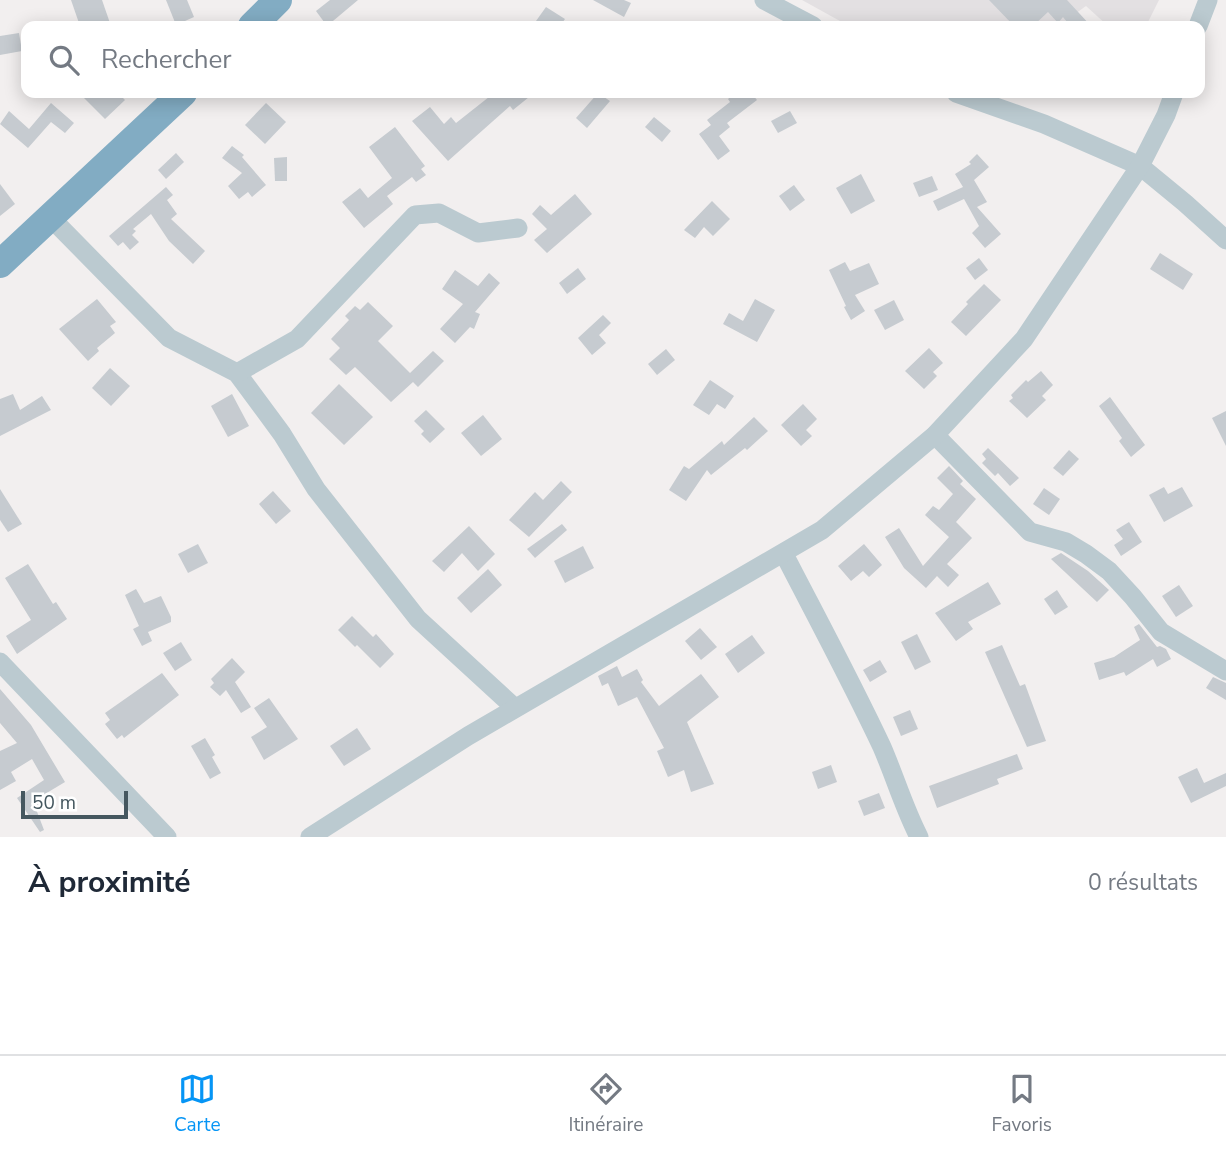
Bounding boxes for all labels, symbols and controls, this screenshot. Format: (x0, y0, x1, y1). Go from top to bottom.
search box (21, 21, 1205, 98)
icon: search (45, 41, 83, 79)
text: Rechercher (101, 42, 232, 77)
scale bar (21, 788, 128, 820)
text: 50 m (32, 790, 76, 816)
text: À proximité (28, 862, 190, 903)
text: 0 résultats (1088, 867, 1198, 898)
tab: Carte (174, 1070, 221, 1138)
tab: Itinéraire (569, 1070, 643, 1138)
tab: Favoris (991, 1070, 1052, 1138)

